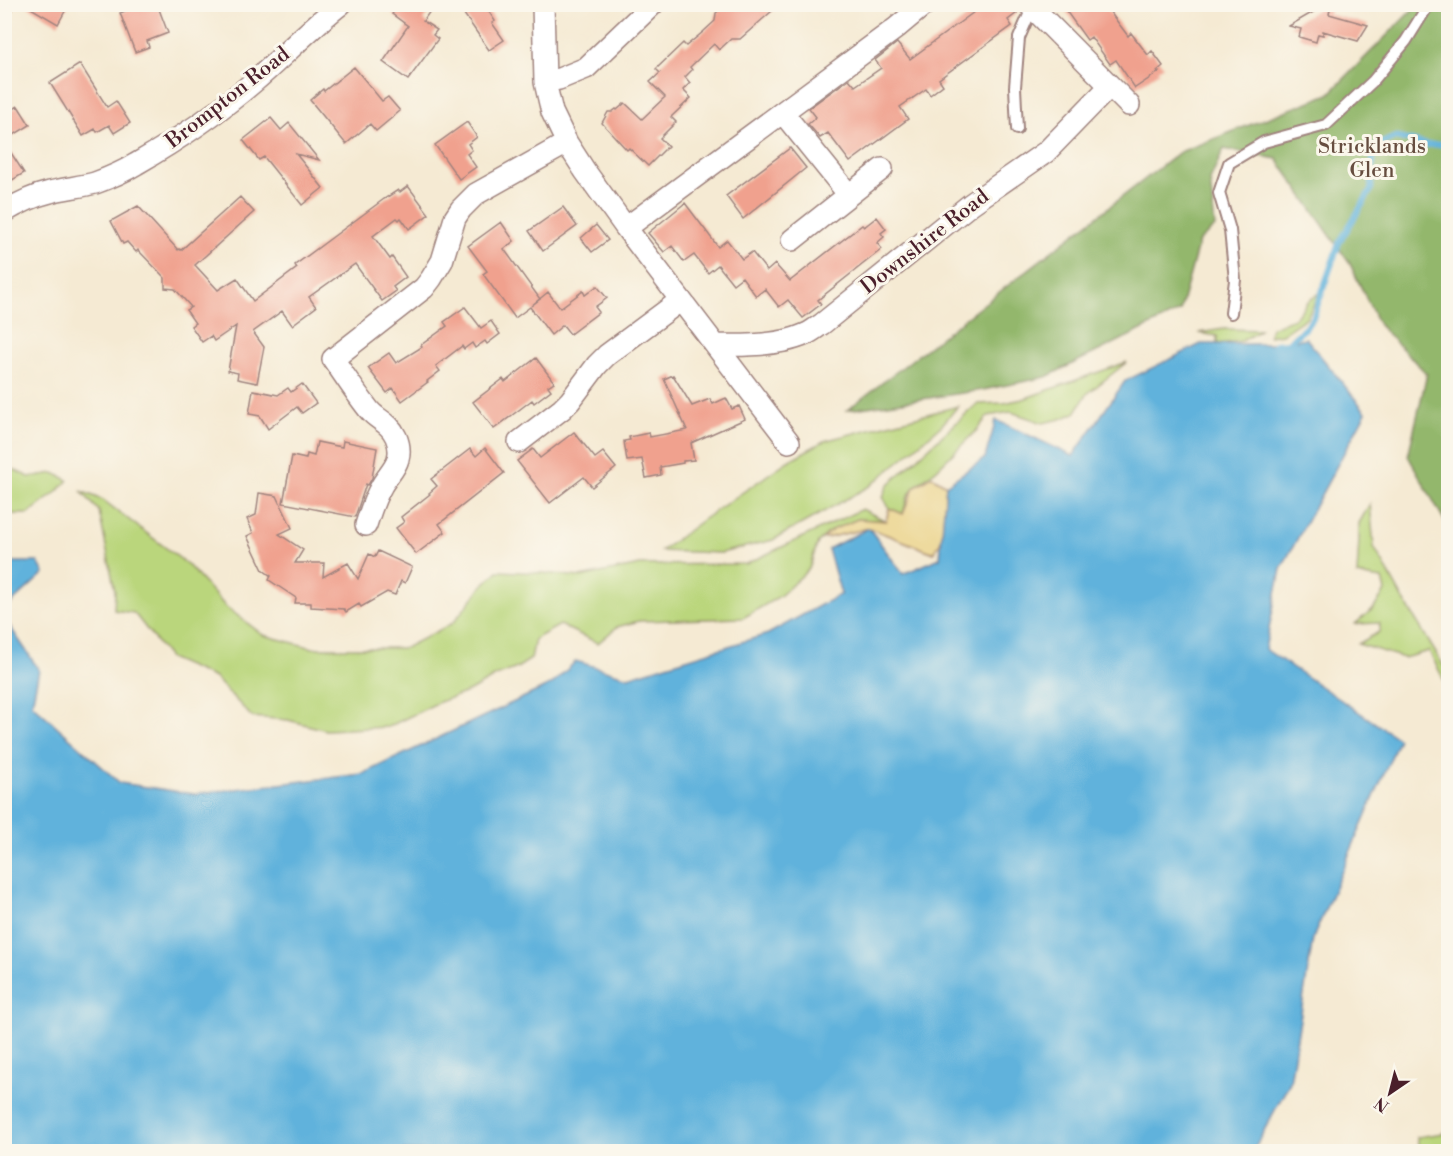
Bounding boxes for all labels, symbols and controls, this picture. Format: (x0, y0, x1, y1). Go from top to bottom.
street label: Brompton Road (160, 41, 295, 155)
park label: Stricklands Glen (1318, 134, 1426, 184)
street label: Downshire Road (856, 184, 994, 300)
north arrow (1360, 1063, 1420, 1123)
text: N (1371, 1092, 1393, 1116)

